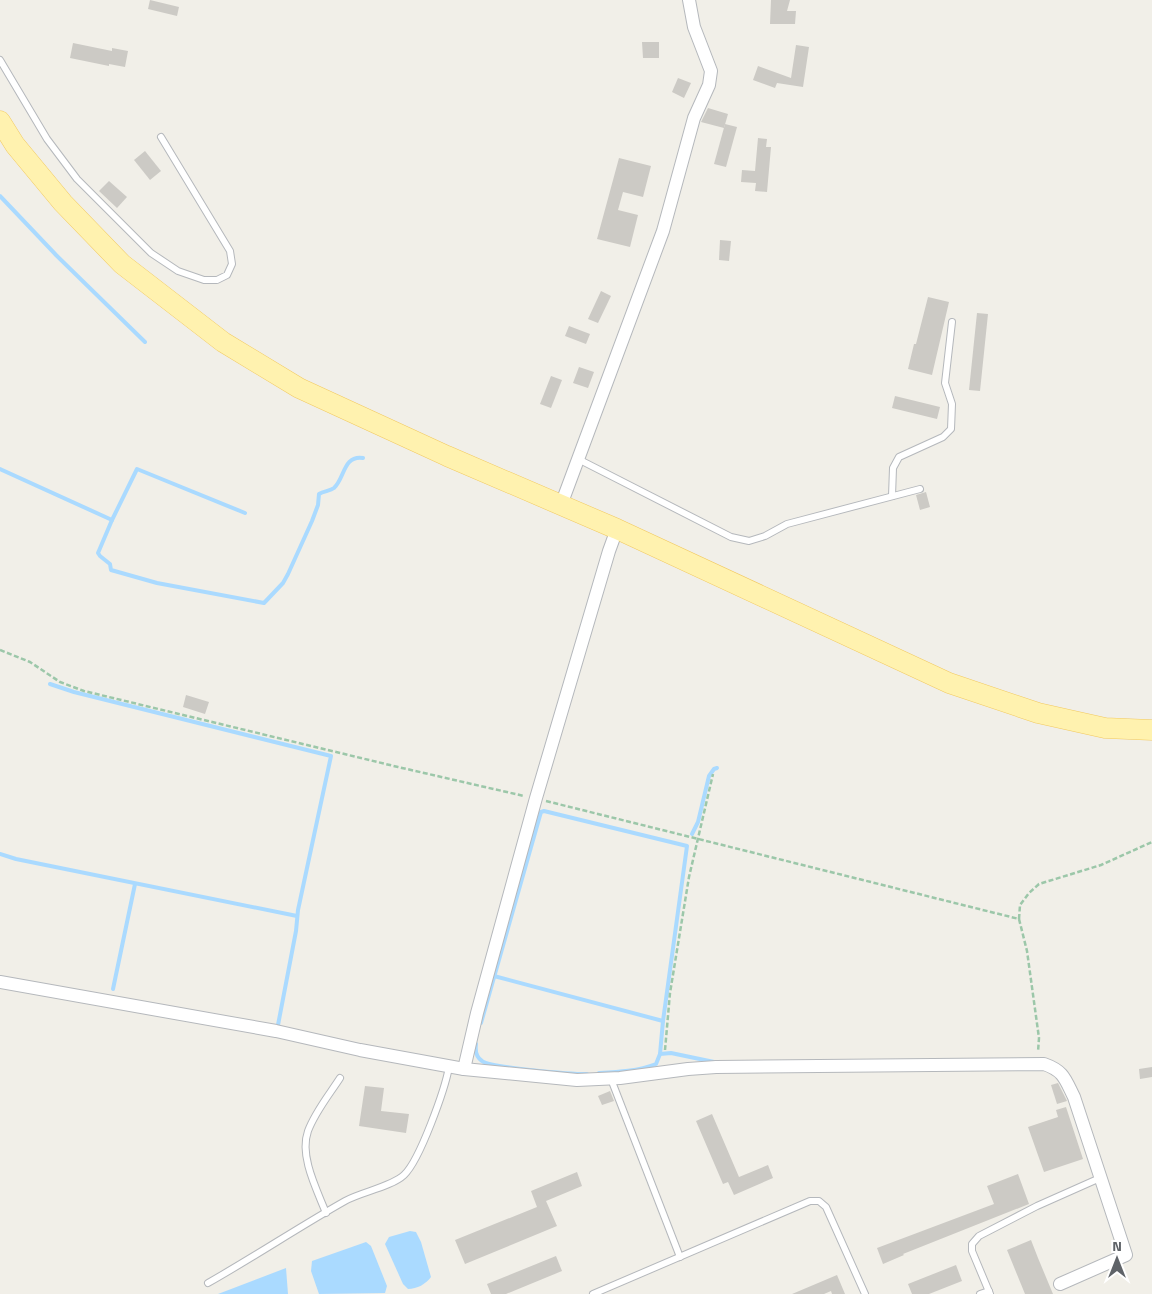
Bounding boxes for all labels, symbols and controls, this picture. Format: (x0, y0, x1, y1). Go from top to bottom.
north arrow (1092, 1234, 1142, 1284)
text: N (1112, 1235, 1122, 1256)

